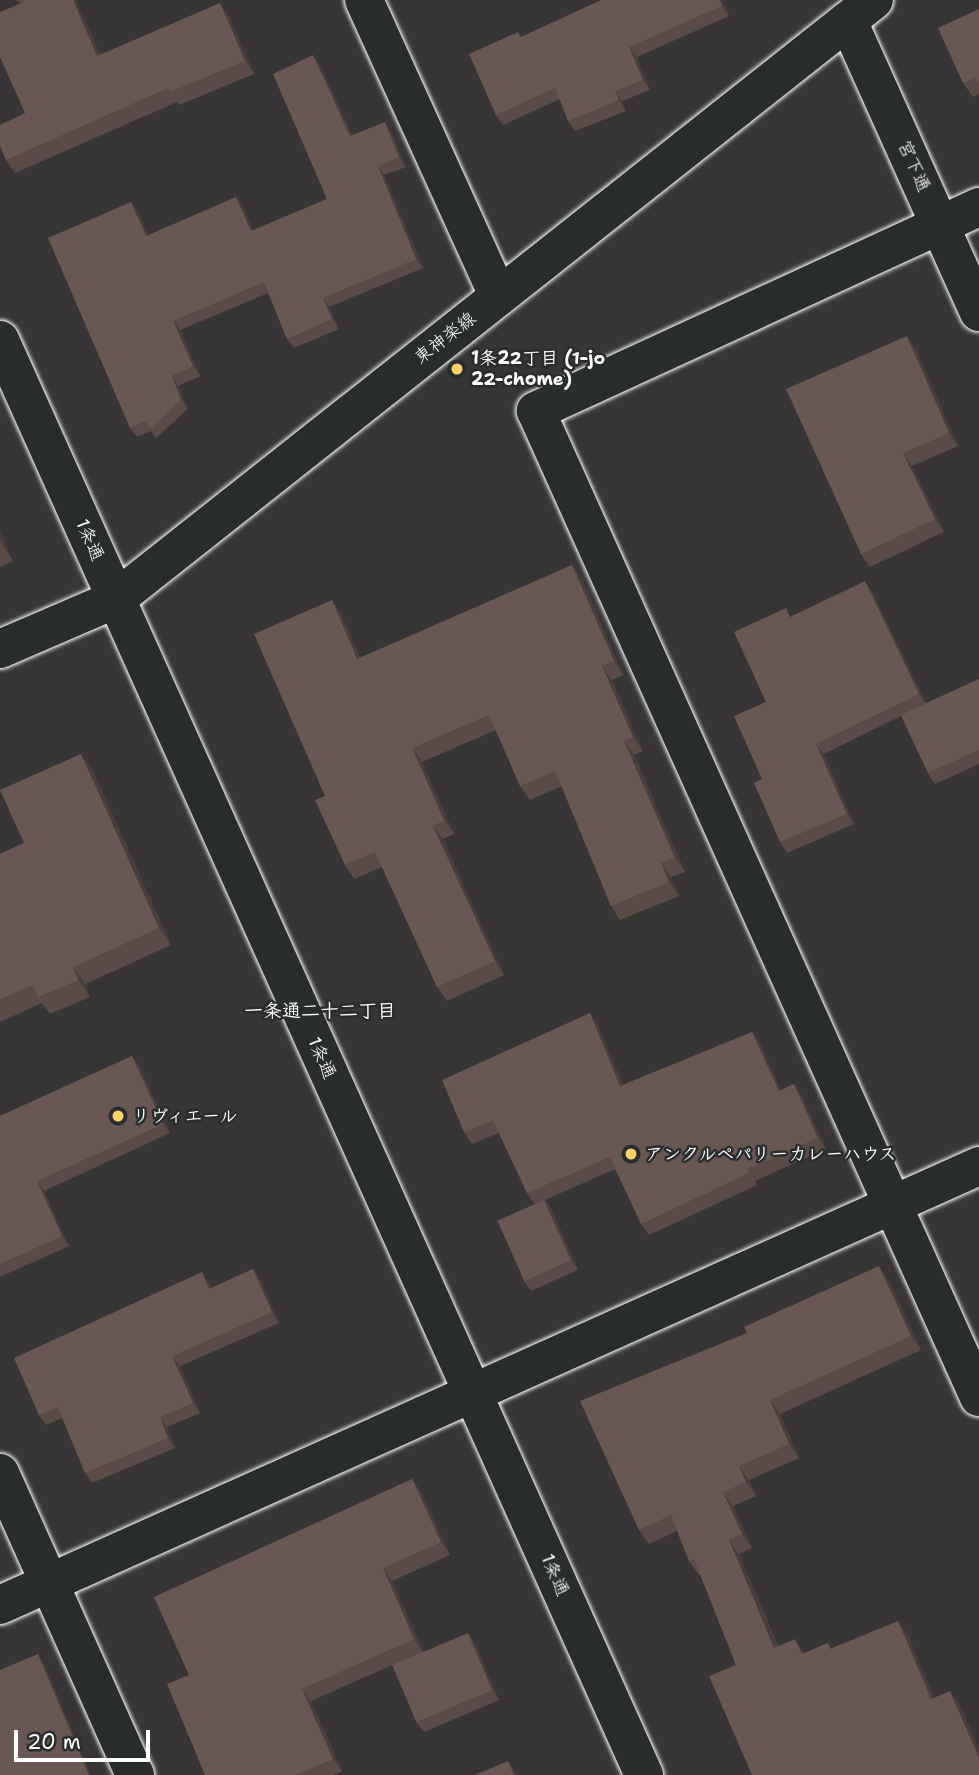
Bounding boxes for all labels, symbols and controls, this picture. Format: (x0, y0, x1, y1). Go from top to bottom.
street label: 宮下通 (893, 137, 935, 195)
street label: 東神楽線 (410, 307, 480, 369)
place label: 1条22丁目 (1-jo 22-chome) (471, 348, 605, 390)
marker: 1条22丁目 (1-jo 22-chome) (449, 361, 465, 377)
street label: 1条通 (71, 516, 109, 564)
district label: 一条通二十二丁目 (244, 1000, 396, 1022)
street label: 1条通 (303, 1034, 341, 1082)
place label: リヴィエール (132, 1105, 240, 1127)
marker: リヴィエール (110, 1108, 126, 1124)
place label: アンクルぺパリーカレーハウス (645, 1143, 898, 1165)
marker: アンクルぺパリーカレーハウス (623, 1146, 639, 1162)
street label: 1条通 (536, 1551, 574, 1599)
scale bar (18, 1716, 154, 1760)
text: 20 m (27, 1728, 81, 1756)

